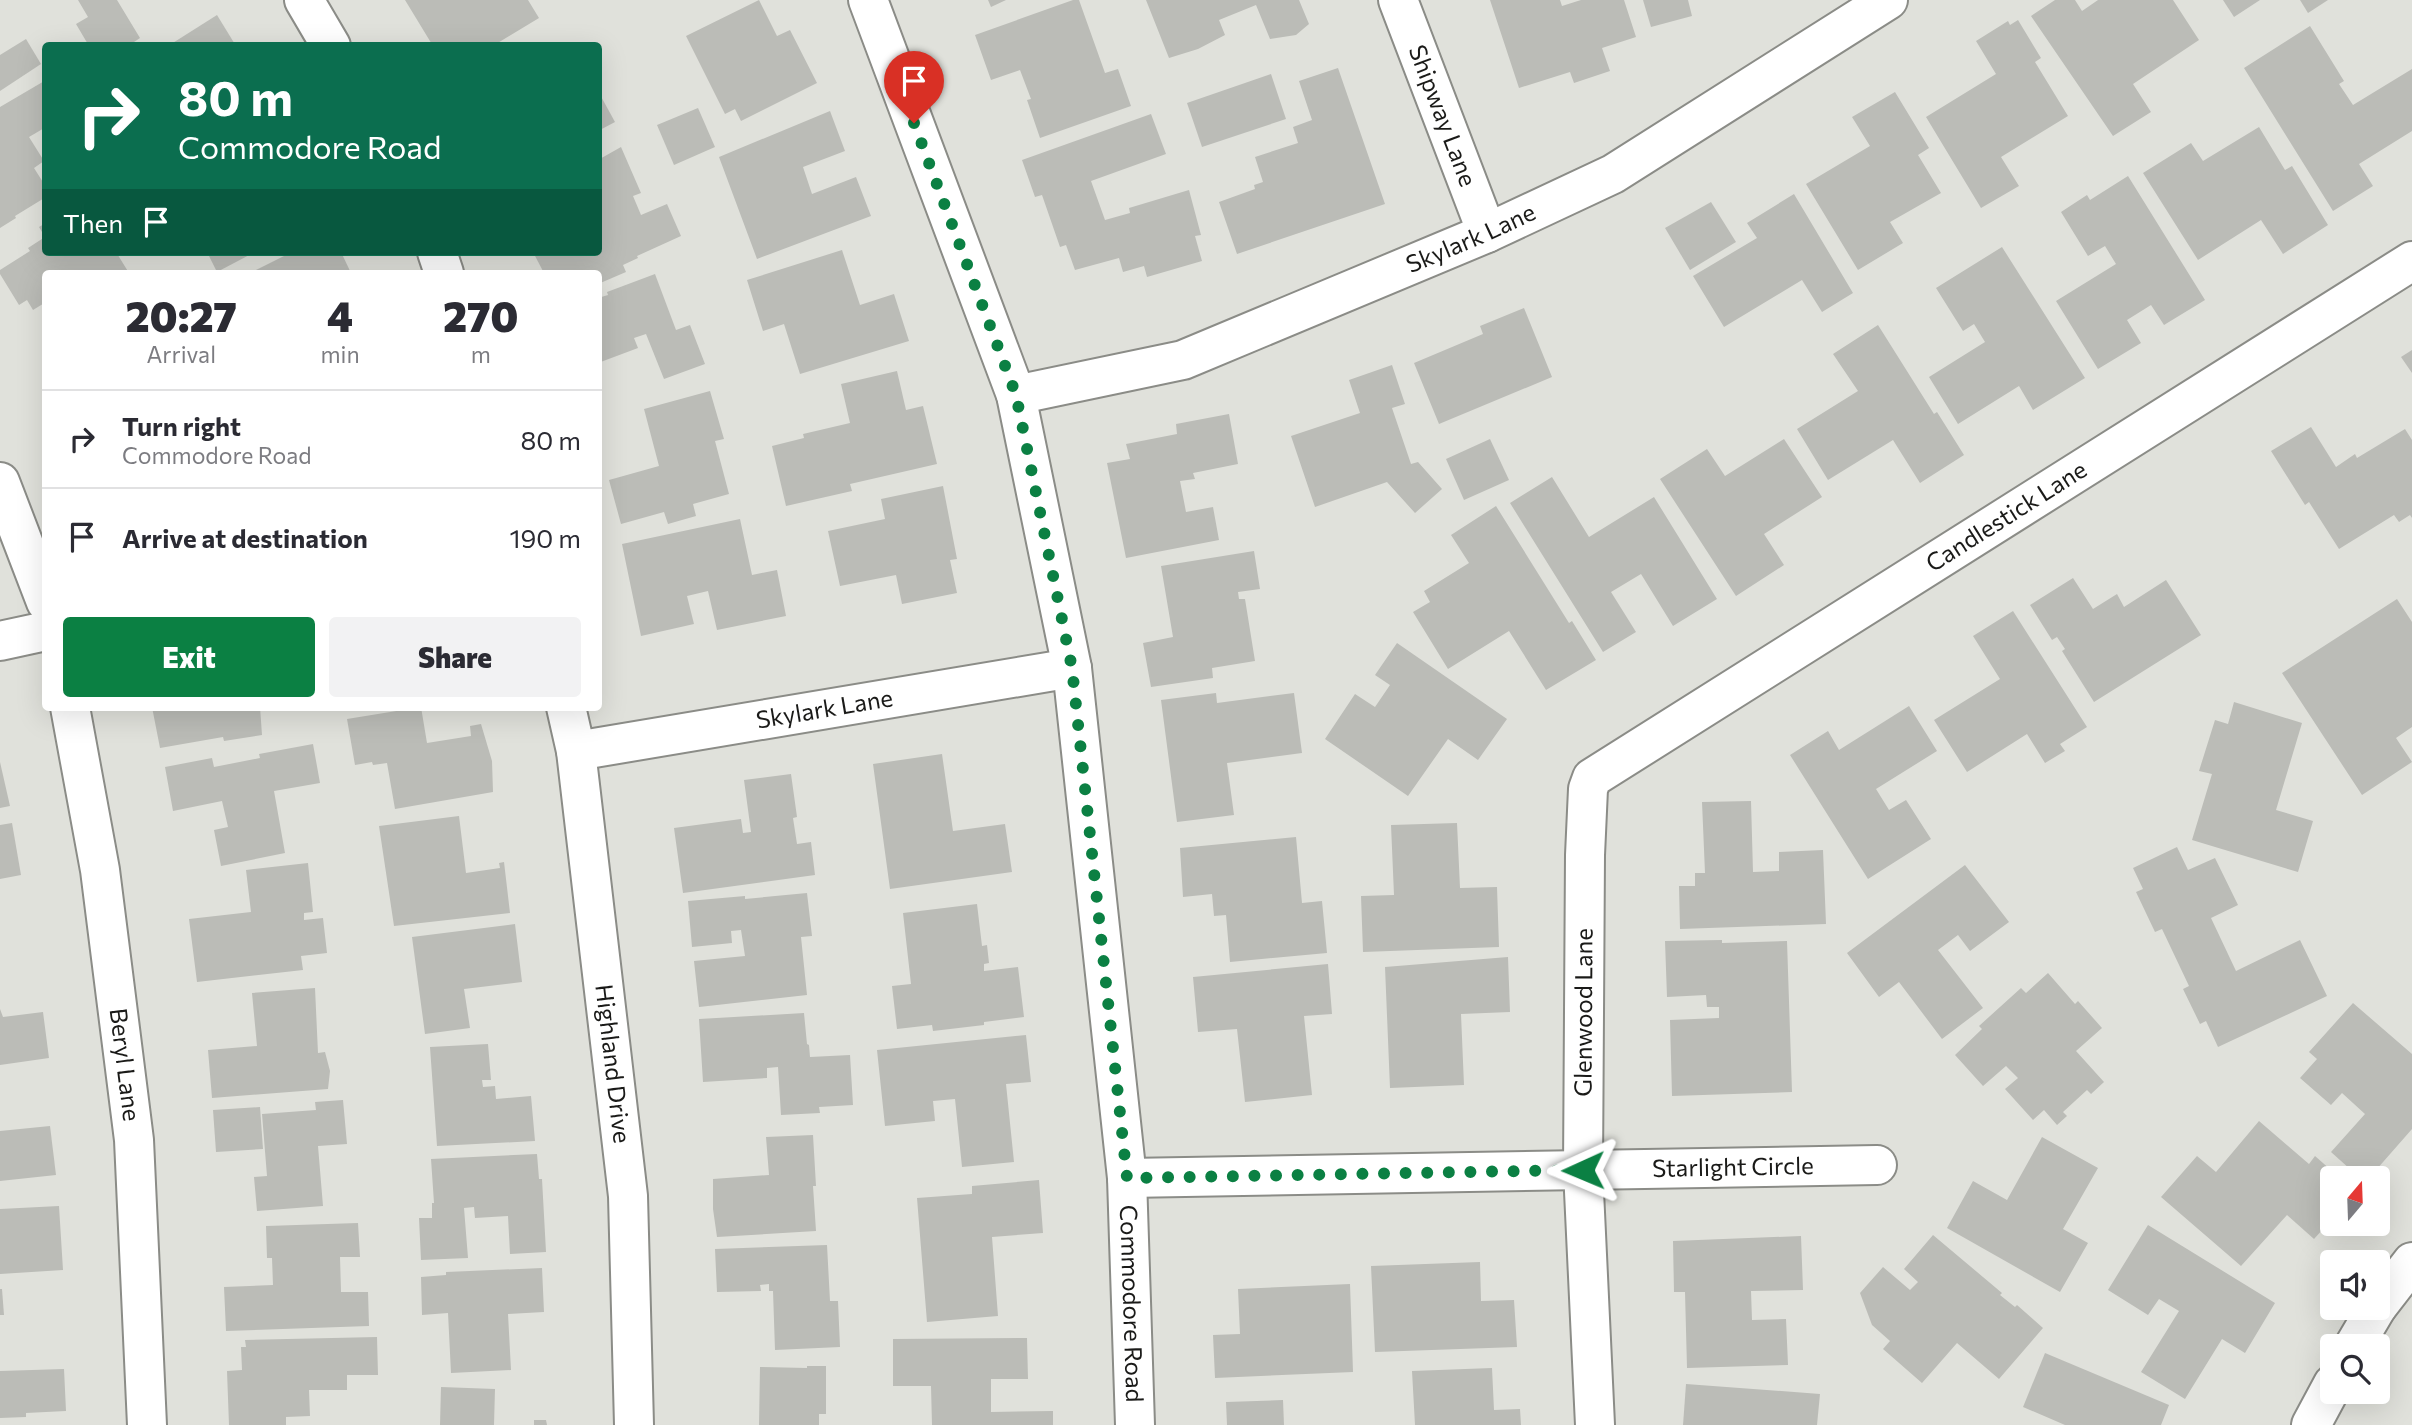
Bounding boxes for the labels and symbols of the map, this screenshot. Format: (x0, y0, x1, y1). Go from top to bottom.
street label: Shipway Lane (1404, 41, 1484, 190)
pin (884, 51, 944, 123)
street label: Skylark Lane (1401, 196, 1540, 278)
street label: Candlestick Lane (1920, 454, 2091, 577)
street label: Skylark Lane (754, 682, 895, 734)
street label: Glenwood Lane (1567, 928, 1598, 1097)
street label: Highland Drive (590, 982, 638, 1145)
street label: Beryl Lane (105, 1006, 147, 1123)
position arrow (1546, 1133, 1620, 1207)
street label: Starlight Circle (1652, 1150, 1814, 1182)
north arrow (2320, 1166, 2390, 1236)
street label: Commodore Road (1115, 1204, 1150, 1403)

